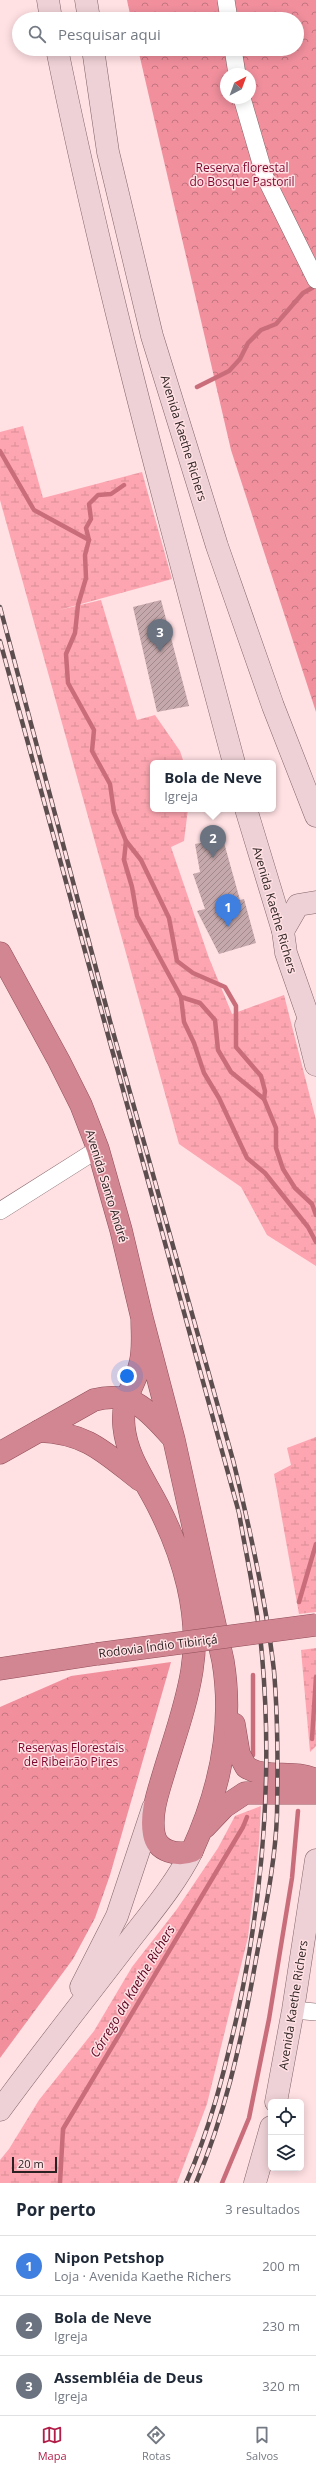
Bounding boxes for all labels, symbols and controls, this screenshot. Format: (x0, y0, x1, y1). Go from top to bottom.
search box (12, 12, 304, 56)
icon: search (26, 23, 48, 45)
text: Pesquisar aqui (58, 24, 161, 44)
north arrow (220, 68, 256, 104)
park label: Reserva florestal do Bosque Pastoril (190, 159, 295, 190)
street label: Avenida Kaethe Richers (157, 373, 211, 503)
pin: 3 (147, 619, 173, 652)
popup (150, 760, 276, 812)
text: Bola de Neve (164, 767, 262, 787)
text: Igreja (164, 787, 198, 805)
pin: 2 (200, 825, 226, 858)
street label: Avenida Kaethe Richers (249, 845, 301, 976)
pin: 1 (215, 894, 241, 927)
street label: Avenida Santo André (82, 1128, 132, 1245)
your location (117, 1366, 137, 1386)
street label: Rodovia Índio Tibiriçá (98, 1630, 218, 1662)
park label: Reservas Florestais de Ribeirão Pires (18, 1739, 125, 1770)
water label: Córrego da Kaethe Richers (85, 1921, 179, 2061)
street label: Avenida Kaethe Richers (274, 1939, 312, 2071)
map controls (268, 2099, 304, 2171)
button: locate (268, 2099, 304, 2135)
button: layers (268, 2135, 304, 2171)
scale bar (12, 2155, 57, 2174)
text: 20 m (18, 2156, 44, 2171)
text: Por perto (16, 2198, 96, 2221)
text: 3 resultados (225, 2200, 300, 2218)
text: Nipon Petshop (54, 2247, 164, 2267)
text: 1 (25, 2257, 33, 2275)
text: 200 m (262, 2257, 300, 2275)
text: Loja · Avenida Kaethe Richers (54, 2267, 231, 2285)
text: Bola de Neve (54, 2307, 152, 2327)
text: 2 (25, 2317, 33, 2335)
text: 230 m (262, 2317, 300, 2335)
text: Igreja (54, 2327, 88, 2345)
text: Assembléia de Deus (54, 2367, 203, 2387)
text: 3 (25, 2377, 33, 2395)
text: 320 m (262, 2377, 300, 2395)
text: Igreja (54, 2387, 88, 2405)
tab: Mapa (38, 2424, 67, 2463)
tab: Rotas (142, 2424, 171, 2463)
tab: Salvos (246, 2424, 278, 2463)

